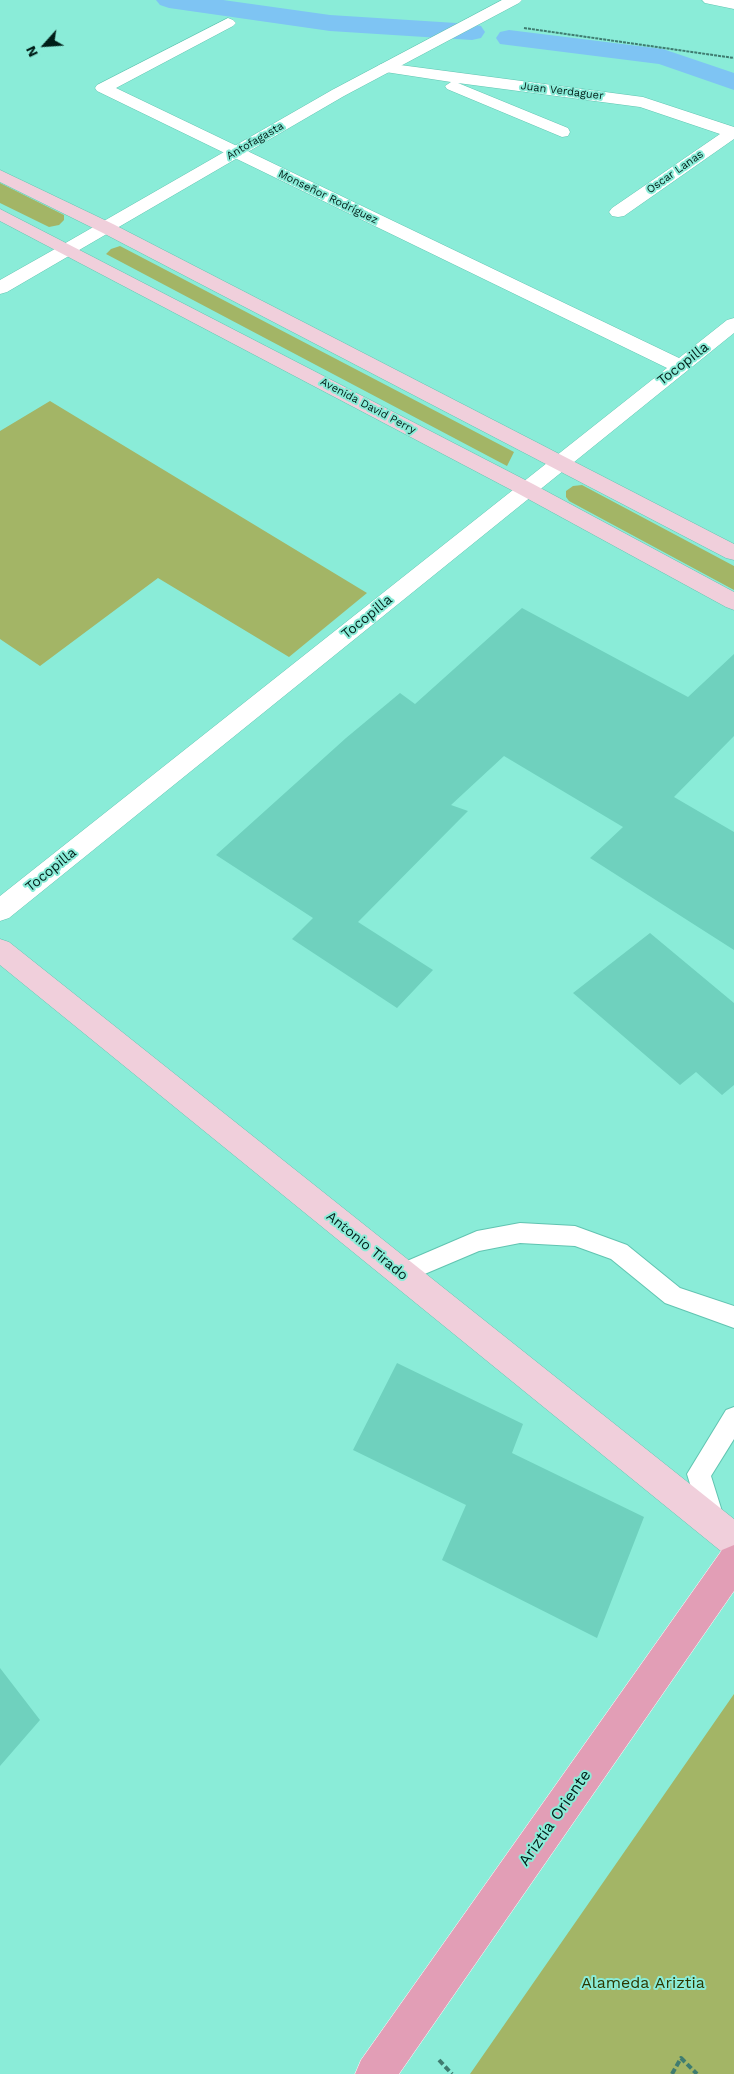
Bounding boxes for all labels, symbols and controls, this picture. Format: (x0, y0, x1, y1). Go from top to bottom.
north arrow (20, 20, 70, 70)
text: N (22, 43, 41, 60)
street label: Juan Verdaguer (520, 79, 604, 103)
street label: Antofagasta (224, 119, 286, 163)
street label: Oscar Lanas (644, 148, 706, 196)
street label: Monseñor Rodríguez (276, 167, 380, 227)
street label: Tocopilla (654, 339, 712, 389)
street label: Avenida David Perry (318, 375, 418, 437)
street label: Tocopilla (338, 591, 396, 643)
street label: Tocopilla (22, 844, 80, 896)
street label: Antonio Tirado (323, 1208, 411, 1284)
street label: Ariztía Oriente (515, 1766, 595, 1870)
park label: Alameda Ariztia (581, 1973, 705, 1993)

